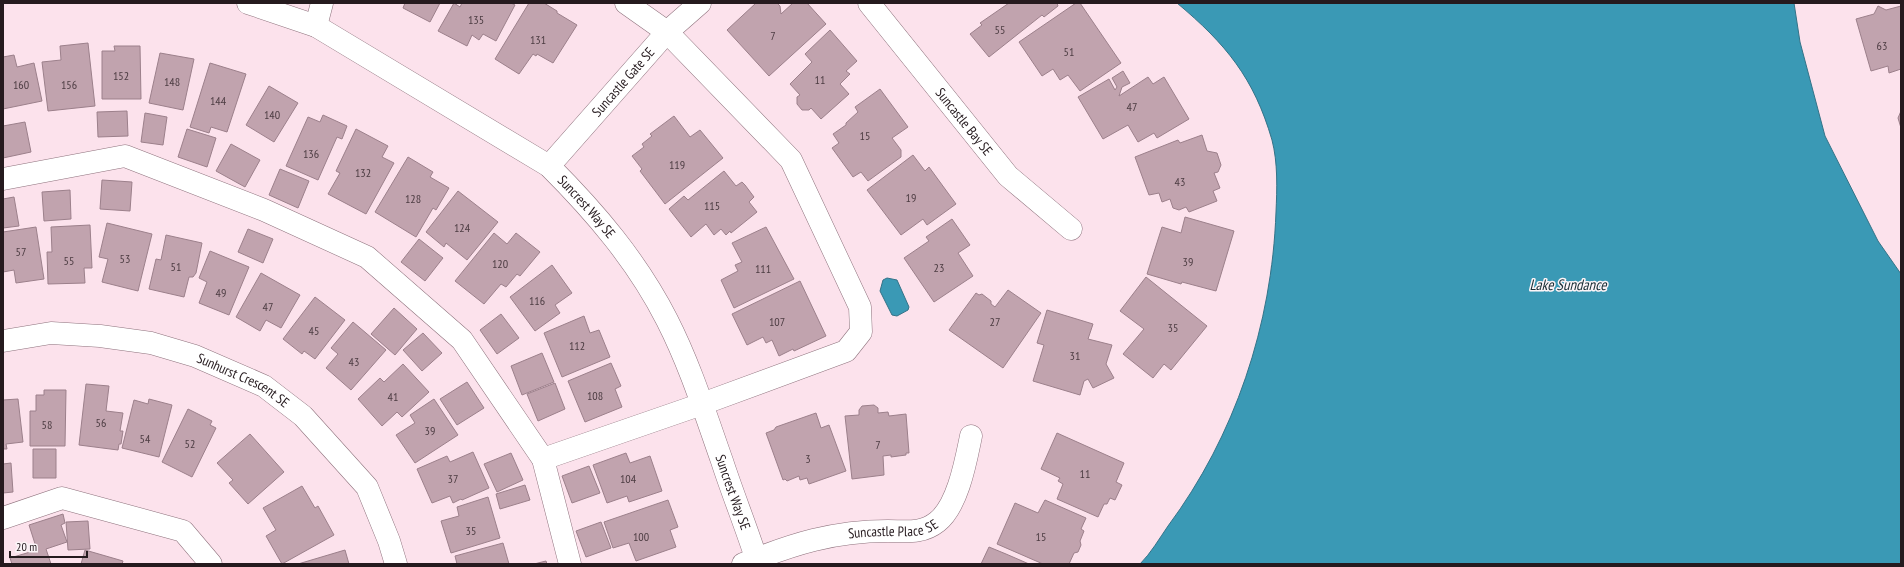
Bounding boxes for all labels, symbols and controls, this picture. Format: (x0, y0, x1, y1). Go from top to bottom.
house number: 135 (468, 12, 484, 27)
house number: 55 (995, 22, 1005, 37)
house number: 7 (770, 28, 776, 43)
house number: 131 (530, 32, 546, 47)
house number: 63 (1877, 38, 1887, 53)
street label: Suncastle Gate SE (588, 44, 658, 120)
house number: 51 (1064, 44, 1074, 59)
house number: 152 (113, 68, 129, 83)
house number: 11 (815, 72, 825, 87)
house number: 148 (164, 74, 180, 89)
house number: 160 (13, 77, 29, 92)
house number: 156 (61, 77, 77, 92)
street label: Suncastle Bay SE (932, 84, 997, 159)
house number: 144 (210, 93, 227, 108)
house number: 47 (1127, 99, 1137, 114)
house number: 140 (264, 107, 280, 122)
house number: 15 (860, 128, 870, 143)
house number: 136 (303, 146, 319, 161)
house number: 119 (669, 157, 685, 172)
house number: 132 (355, 165, 371, 180)
street label: Suncrest Way SE (554, 171, 620, 242)
house number: 43 (1175, 174, 1185, 189)
house number: 19 (906, 190, 916, 205)
house number: 128 (405, 191, 421, 206)
house number: 115 (704, 198, 720, 213)
house number: 124 (454, 220, 471, 235)
house number: 57 (16, 244, 26, 259)
house number: 53 (120, 251, 130, 266)
house number: 55 (64, 253, 74, 268)
house number: 39 (1183, 254, 1193, 269)
house number: 120 (492, 256, 508, 271)
house number: 51 (171, 259, 181, 274)
house number: 23 (934, 260, 944, 275)
house number: 111 (755, 261, 771, 276)
water label: Lake Sundance (1530, 275, 1607, 294)
house number: 49 (216, 285, 226, 300)
house number: 116 (529, 293, 545, 308)
house number: 47 (263, 299, 273, 314)
house number: 107 (769, 314, 785, 329)
house number: 27 (990, 314, 1000, 329)
house number: 35 (1168, 320, 1178, 335)
house number: 45 (309, 323, 319, 338)
house number: 112 (569, 338, 585, 353)
house number: 31 (1070, 348, 1080, 363)
street label: Sunhurst Crescent SE (194, 349, 293, 411)
house number: 43 (349, 354, 359, 369)
house number: 108 (587, 388, 603, 403)
house number: 41 (388, 389, 398, 404)
house number: 56 (96, 415, 106, 430)
house number: 58 (42, 417, 52, 432)
house number: 39 (425, 423, 435, 438)
house number: 54 (140, 431, 151, 446)
house number: 52 (185, 436, 195, 451)
house number: 7 (875, 437, 881, 452)
house number: 3 (805, 451, 811, 466)
street label: Suncrest Way SE (711, 452, 755, 532)
house number: 11 (1080, 466, 1090, 481)
house number: 37 (448, 471, 458, 486)
house number: 104 (620, 471, 637, 486)
street label: Suncastle Place SE (847, 515, 941, 542)
house number: 35 (466, 523, 476, 538)
house number: 100 (633, 529, 649, 544)
house number: 15 (1036, 529, 1046, 544)
scale bar (10, 533, 87, 559)
text: 20 m (16, 539, 37, 554)

